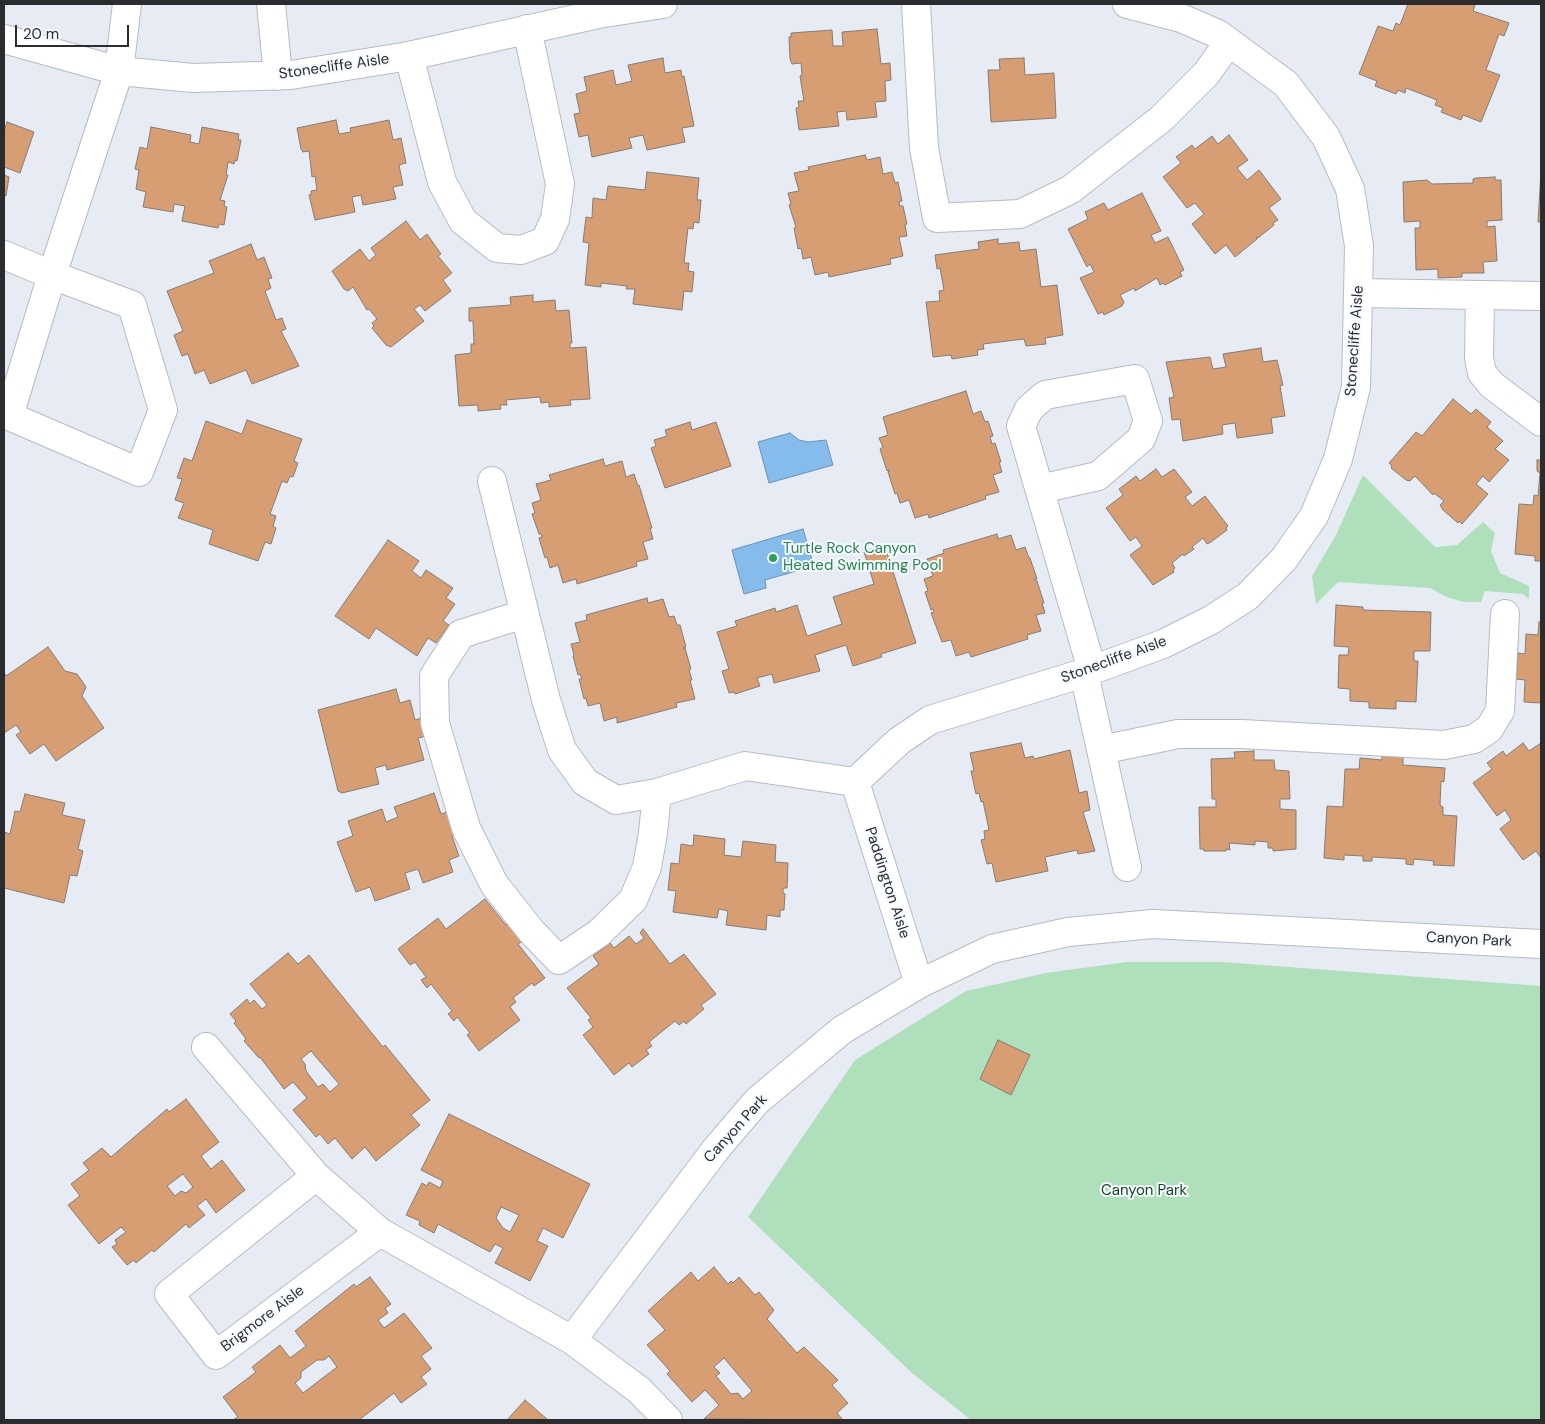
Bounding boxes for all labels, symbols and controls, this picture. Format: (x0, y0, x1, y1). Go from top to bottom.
scale bar (18, 15, 131, 47)
text: 20 m (23, 24, 59, 44)
street label: Stonecliffe Aisle (278, 50, 390, 84)
street label: Stonecliffe Aisle (1342, 285, 1368, 397)
place label: Turtle Rock Canyon Heated Swimming Pool (783, 540, 942, 575)
marker: Turtle Rock Canyon Heated Swimming Pool (767, 552, 779, 564)
street label: Stonecliffe Aisle (1059, 633, 1169, 687)
street label: Paddington Aisle (861, 825, 913, 941)
street label: Canyon Park (1426, 929, 1512, 951)
street label: Canyon Park (701, 1091, 771, 1167)
park label: Canyon Park (1101, 1182, 1187, 1200)
street label: Brigmore Aisle (218, 1282, 308, 1356)

